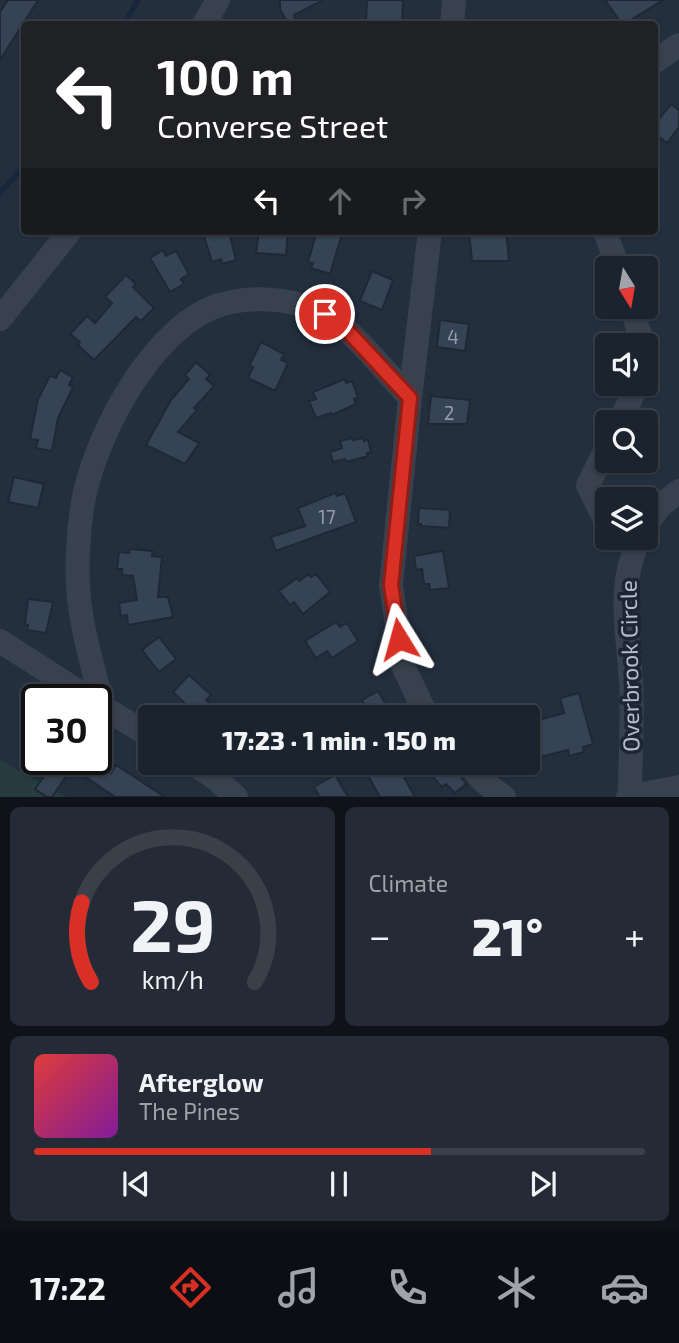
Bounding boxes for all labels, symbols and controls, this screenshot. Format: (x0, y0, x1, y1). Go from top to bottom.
text: 100 m (157, 46, 294, 105)
icon: left (42, 49, 133, 140)
text: Converse Street (157, 106, 388, 144)
icon: left (248, 182, 286, 220)
icon: ahead (321, 182, 359, 220)
icon: right (394, 182, 432, 220)
north arrow (595, 256, 658, 318)
map controls (595, 256, 658, 550)
pin (295, 284, 355, 344)
icon: arrive (306, 295, 344, 333)
house number: 4 (447, 325, 459, 348)
button: sound (595, 333, 658, 396)
house number: 2 (444, 401, 454, 424)
button: search (595, 410, 658, 473)
button: layers (595, 487, 658, 550)
house number: 17 (318, 505, 336, 528)
street label: Overbrook Circle (614, 580, 644, 752)
position arrow (362, 602, 436, 676)
speed limit sign: 30 (21, 684, 112, 775)
text: 17:23 · 1 min · 150 m (222, 724, 456, 755)
text: Climate (369, 869, 448, 897)
text: 29 (130, 880, 215, 968)
text: 21° (472, 904, 543, 966)
text: − (369, 912, 391, 958)
text: + (624, 912, 645, 958)
text: km/h (141, 964, 203, 994)
text: Afterglow (139, 1066, 264, 1097)
text: The Pines (139, 1097, 240, 1125)
icon: previous (117, 1165, 155, 1203)
icon: pause (320, 1165, 358, 1203)
icon: next (524, 1165, 562, 1203)
icon: directions (166, 1263, 215, 1312)
icon: music (274, 1263, 323, 1312)
icon: phone (383, 1263, 432, 1312)
icon: climate (492, 1263, 541, 1312)
icon: car (600, 1263, 649, 1312)
text: 17:22 (30, 1268, 106, 1306)

